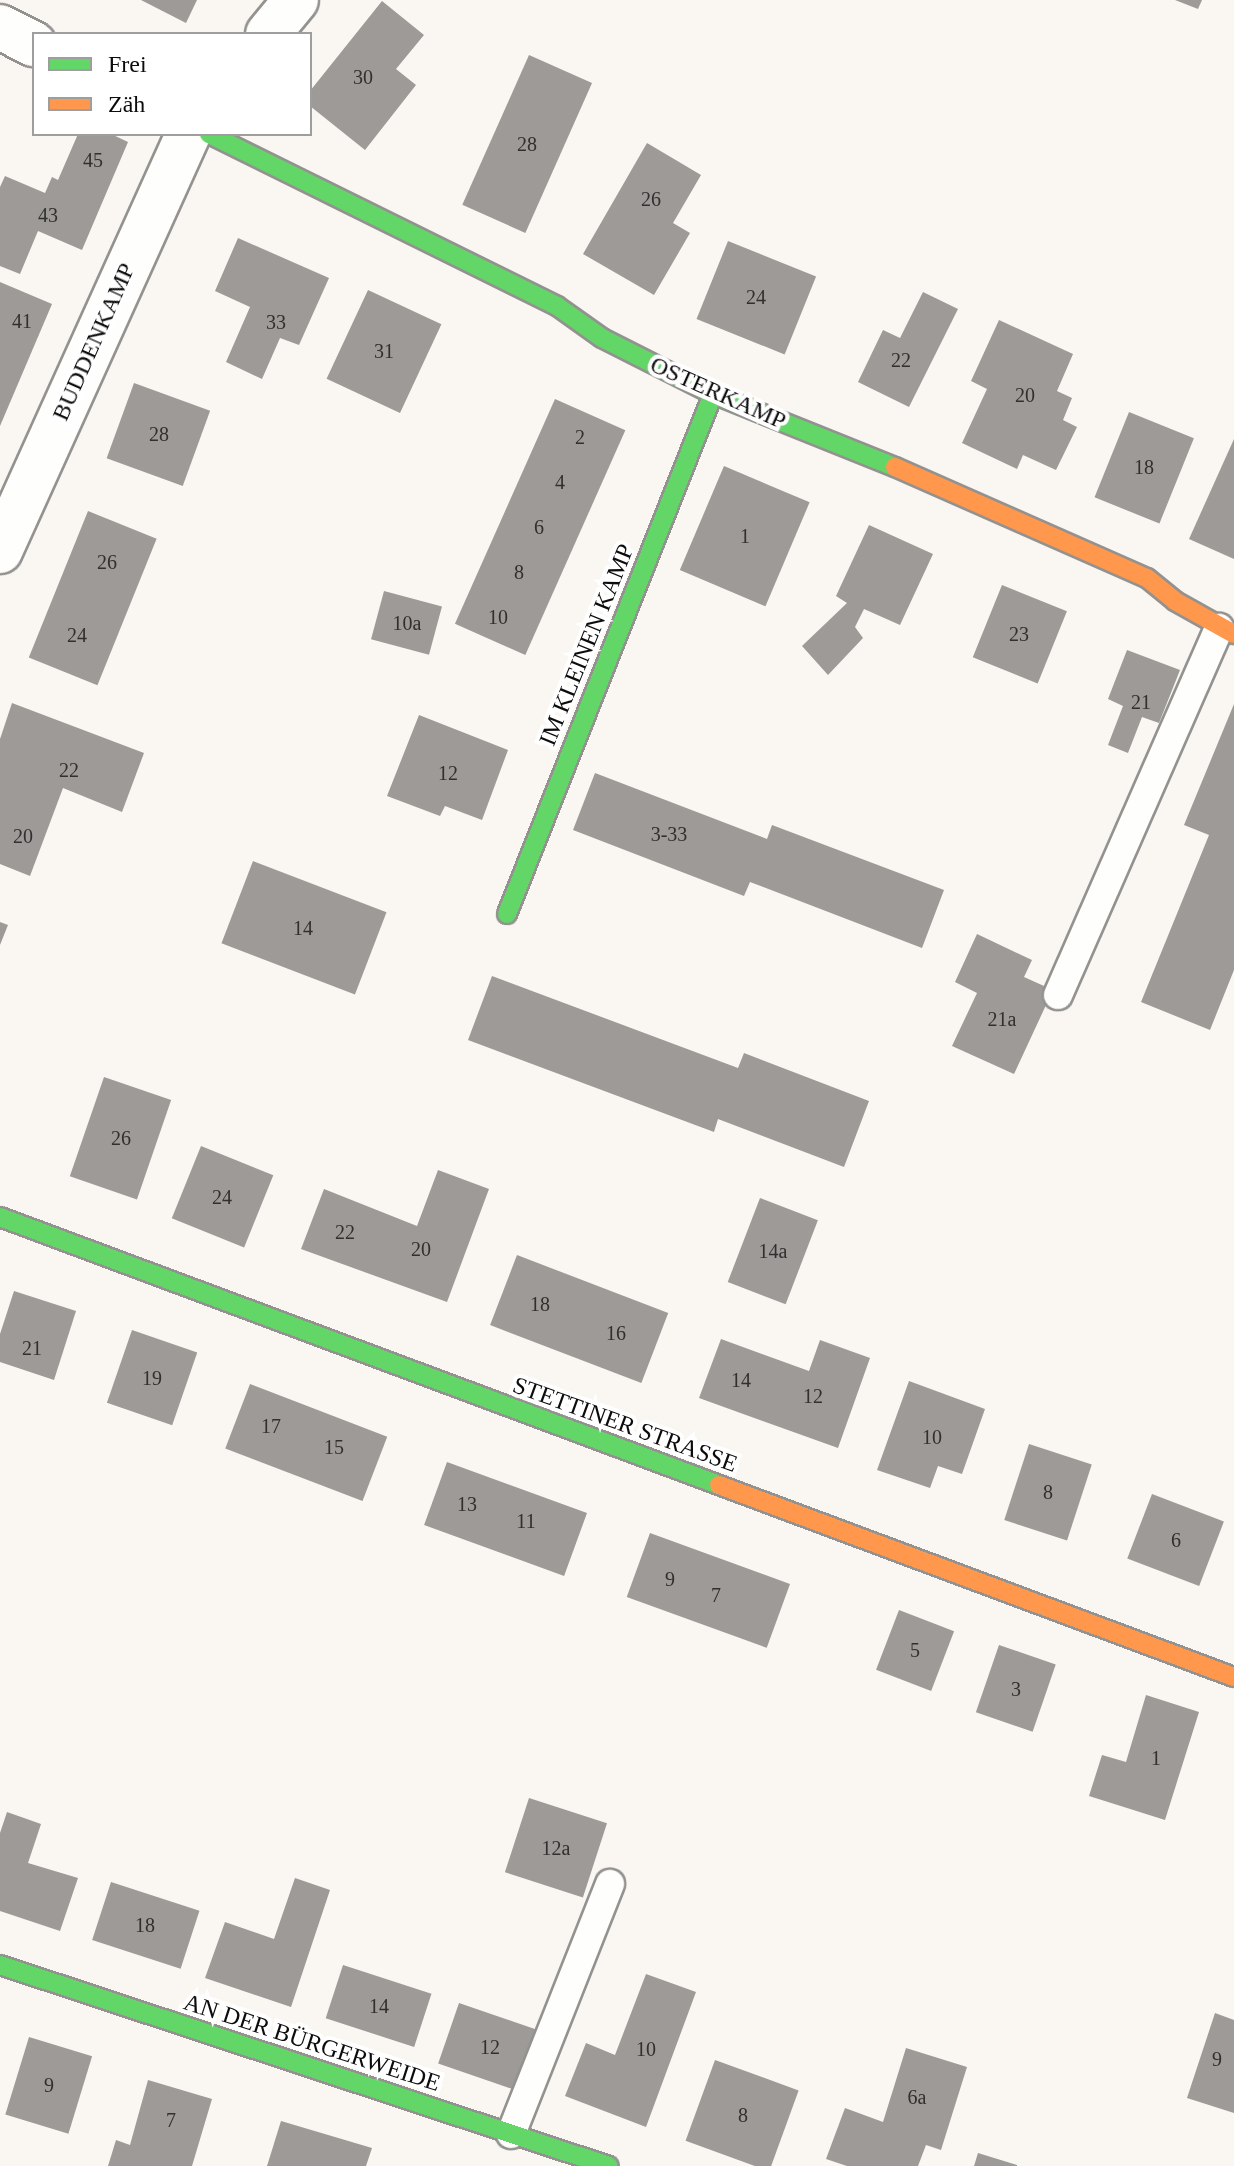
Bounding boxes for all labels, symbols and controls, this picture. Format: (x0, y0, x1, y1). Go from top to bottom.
legend (32, 32, 312, 136)
text: Frei (108, 51, 147, 77)
house number: 30 (353, 65, 373, 89)
text: Zäh (108, 91, 145, 117)
house number: 28 (517, 132, 537, 156)
house number: 45 (83, 148, 103, 172)
house number: 26 (641, 187, 661, 211)
house number: 43 (38, 203, 58, 227)
street label: BUDDENKAMP (46, 259, 142, 425)
house number: 24 (746, 285, 766, 309)
house number: 41 (12, 309, 32, 333)
house number: 33 (266, 310, 286, 334)
house number: 31 (374, 339, 394, 363)
house number: 22 (891, 348, 911, 372)
street label: OSTERKAMP (646, 350, 790, 436)
house number: 20 (1015, 383, 1035, 407)
house number: 28 (149, 422, 169, 446)
house number: 2 (575, 425, 585, 449)
house number: 18 (1134, 455, 1154, 479)
house number: 4 (555, 470, 565, 494)
house number: 6 (534, 515, 544, 539)
house number: 1 (740, 524, 750, 548)
street label: IM KLEINEN KAMP (533, 540, 641, 750)
house number: 26 (97, 550, 117, 574)
house number: 8 (514, 560, 524, 584)
house number: 10 (488, 605, 508, 629)
house number: 10a (393, 611, 421, 635)
house number: 23 (1009, 622, 1029, 646)
house number: 24 (67, 623, 87, 647)
house number: 21 (1131, 690, 1151, 714)
house number: 22 (59, 758, 79, 782)
house number: 12 (438, 761, 458, 785)
house number: 3-33 (651, 822, 687, 846)
house number: 20 (13, 824, 33, 848)
house number: 14 (293, 916, 313, 940)
house number: 21a (988, 1007, 1016, 1031)
house number: 26 (111, 1126, 131, 1150)
house number: 24 (212, 1185, 232, 1209)
house number: 22 (335, 1220, 355, 1244)
house number: 20 (411, 1237, 431, 1261)
house number: 14a (759, 1239, 787, 1263)
house number: 18 (530, 1292, 550, 1316)
house number: 16 (606, 1321, 626, 1345)
house number: 21 (22, 1336, 42, 1360)
house number: 19 (142, 1366, 162, 1390)
house number: 14 (731, 1368, 751, 1392)
street label: STETTINER STRASSE (509, 1371, 741, 1479)
house number: 12 (803, 1384, 823, 1408)
house number: 17 (261, 1414, 281, 1438)
house number: 10 (922, 1425, 942, 1449)
house number: 15 (324, 1435, 344, 1459)
house number: 8 (1043, 1480, 1053, 1504)
house number: 13 (457, 1492, 477, 1516)
house number: 11 (516, 1509, 536, 1533)
house number: 6 (1171, 1528, 1181, 1552)
house number: 9 (665, 1567, 675, 1591)
house number: 7 (711, 1583, 721, 1607)
house number: 5 (910, 1638, 920, 1662)
house number: 3 (1011, 1677, 1021, 1701)
house number: 1 (1151, 1746, 1161, 1770)
house number: 12a (542, 1836, 570, 1860)
house number: 18 (135, 1913, 155, 1937)
street label: AN DER BÜRGERWEIDE (180, 1988, 444, 2098)
house number: 14 (369, 1994, 389, 2018)
house number: 12 (480, 2035, 500, 2059)
house number: 10 (636, 2037, 656, 2061)
house number: 9 (1212, 2047, 1222, 2071)
house number: 9 (44, 2073, 54, 2097)
house number: 6a (908, 2085, 926, 2109)
house number: 8 (738, 2103, 748, 2127)
house number: 7 (166, 2108, 176, 2132)

